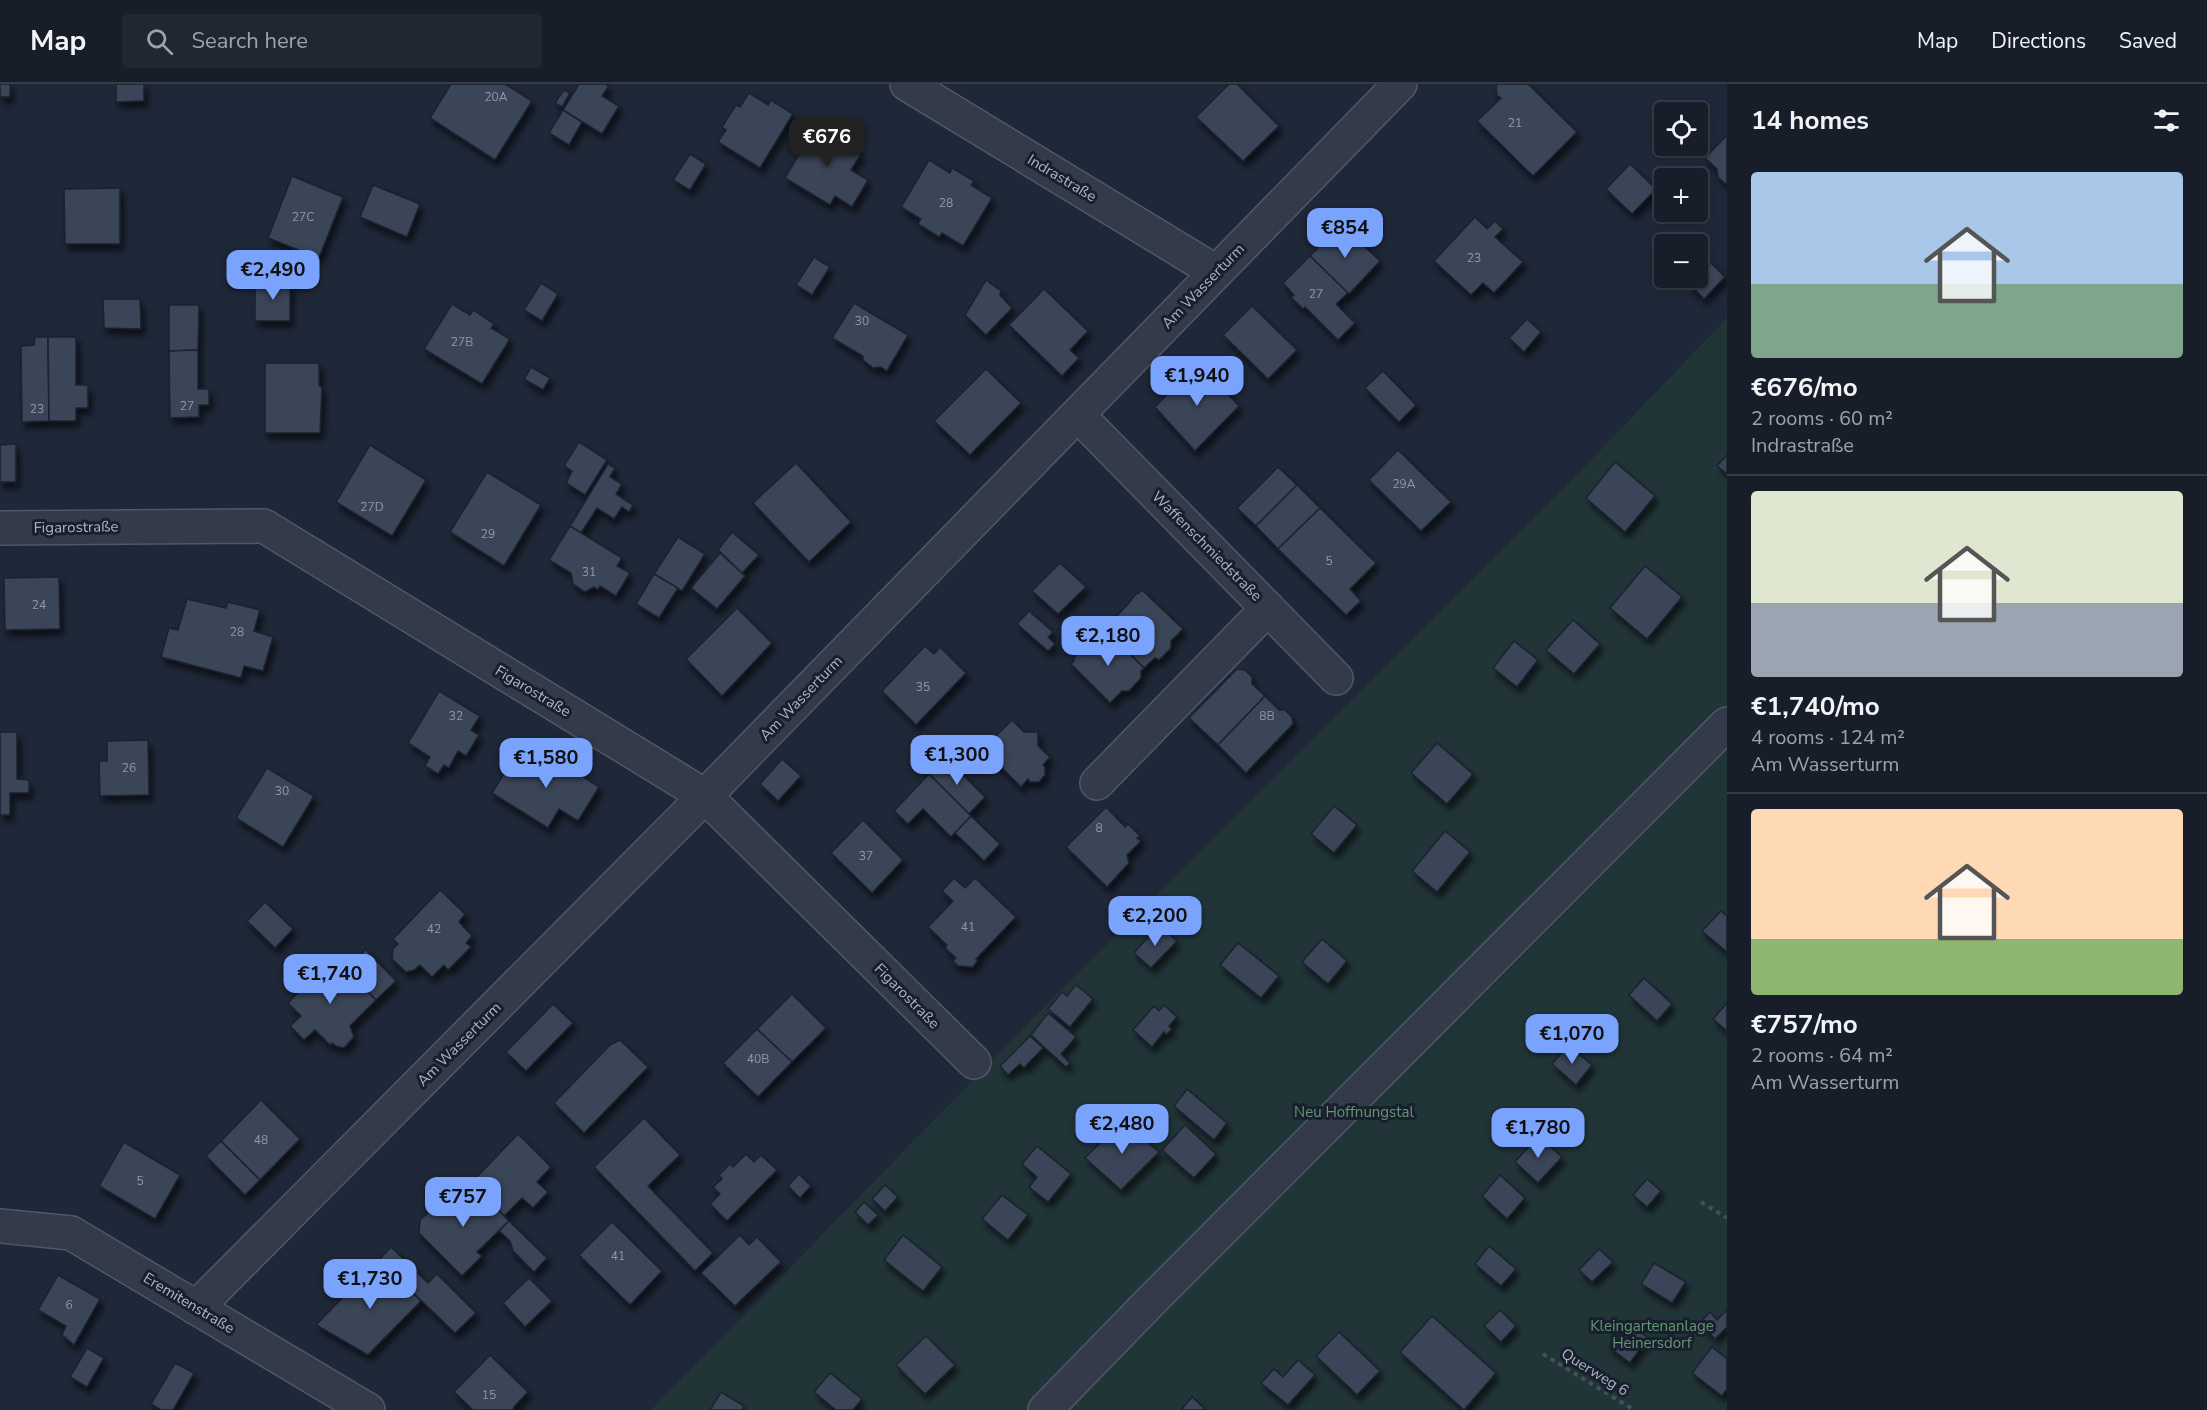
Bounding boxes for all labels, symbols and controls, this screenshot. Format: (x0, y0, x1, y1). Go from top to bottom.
search box (122, 14, 542, 68)
text: Map (30, 22, 86, 60)
icon: search (143, 25, 176, 58)
text: Search here (191, 26, 308, 56)
text: Map (1917, 27, 1958, 55)
text: Directions (1991, 27, 2086, 55)
text: Saved (2119, 27, 2177, 55)
house number: 20A (484, 89, 508, 105)
map controls (1654, 102, 1708, 288)
button: locate (1654, 102, 1708, 156)
text: 14 homes (1751, 103, 1869, 138)
icon: filters (2150, 104, 2183, 137)
house number: 21 (1508, 115, 1522, 131)
pin: €676 (791, 117, 863, 168)
text: €676 (803, 123, 851, 150)
street label: Indrastraße (1024, 150, 1100, 206)
button: + (1654, 168, 1708, 222)
house number: 28 (939, 195, 953, 211)
pin: €854 (1309, 208, 1381, 259)
house number: 27C (292, 209, 314, 225)
icon: home (1913, 211, 2021, 319)
text: €854 (1321, 214, 1369, 241)
button: − (1654, 234, 1708, 288)
street label: Am Wasserturm (1157, 239, 1249, 333)
pin: €2,490 (224, 250, 322, 301)
house number: 23 (1467, 250, 1481, 266)
text: €2,490 (241, 256, 305, 283)
house number: 27 (1309, 286, 1323, 302)
house number: 30 (855, 313, 869, 329)
house number: 27B (451, 334, 473, 350)
pin: €1,940 (1148, 356, 1246, 407)
text: €1,940 (1165, 362, 1229, 389)
text: €676/mo (1751, 370, 1858, 405)
house number: 27 (180, 398, 194, 414)
house number: 23 (30, 401, 44, 417)
text: 2 rooms · 60 m² (1751, 405, 1893, 432)
text: Indrastraße (1751, 432, 1854, 459)
house number: 29A (1392, 476, 1416, 492)
street label: Waffenschmiedstraße (1148, 487, 1266, 605)
house number: 27D (360, 499, 384, 515)
street label: Figarostraße (33, 516, 119, 538)
house number: 29 (481, 526, 495, 542)
icon: home (1913, 530, 2021, 638)
house number: 5 (1325, 553, 1333, 569)
house number: 31 (582, 564, 596, 580)
house number: 24 (32, 597, 46, 613)
pin: €2,180 (1059, 616, 1157, 667)
text: €2,180 (1076, 622, 1140, 649)
house number: 28 (230, 624, 244, 640)
street label: Am Wasserturm (755, 651, 847, 745)
street label: Figarostraße (491, 661, 575, 721)
house number: 35 (916, 679, 930, 695)
text: €1,740/mo (1751, 689, 1880, 724)
house number: 32 (449, 708, 463, 724)
house number: 8B (1259, 708, 1275, 724)
text: 4 rooms · 124 m² (1751, 724, 1905, 751)
pin: €1,300 (908, 735, 1006, 786)
pin: €1,580 (497, 738, 595, 789)
text: €1,300 (925, 741, 989, 768)
text: €1,580 (514, 744, 578, 771)
text: Am Wasserturm (1751, 751, 1899, 778)
house number: 26 (122, 760, 136, 776)
house number: 30 (275, 783, 289, 799)
house number: 8 (1095, 820, 1103, 836)
house number: 37 (859, 848, 873, 864)
icon: home (1913, 848, 2021, 956)
pin: €2,200 (1106, 896, 1204, 947)
text: €2,200 (1123, 902, 1187, 929)
house number: 41 (961, 919, 975, 935)
house number: 42 (427, 921, 441, 937)
pin: €1,740 (281, 954, 379, 1005)
street label: Figarostraße (870, 959, 944, 1033)
text: €1,740 (298, 960, 362, 987)
street label: Am Wasserturm (413, 998, 505, 1090)
text: €757/mo (1751, 1007, 1858, 1042)
pin: €1,070 (1523, 1014, 1621, 1065)
text: €1,070 (1540, 1020, 1604, 1047)
text: 2 rooms · 64 m² (1751, 1042, 1893, 1069)
house number: 40B (747, 1051, 769, 1067)
text: Am Wasserturm (1751, 1069, 1899, 1096)
park label: Neu Hoffnungstal (1294, 1102, 1414, 1122)
pin: €2,480 (1073, 1104, 1171, 1155)
pin: €1,780 (1489, 1108, 1587, 1159)
text: €2,480 (1090, 1110, 1154, 1137)
text: €1,780 (1506, 1114, 1570, 1141)
house number: 48 (254, 1132, 268, 1148)
house number: 5 (136, 1173, 144, 1189)
pin: €757 (427, 1177, 499, 1228)
text: €757 (439, 1183, 487, 1210)
house number: 41 (611, 1248, 625, 1264)
pin: €1,730 (321, 1259, 419, 1310)
text: €1,730 (338, 1265, 402, 1292)
street label: Eremitenstraße (140, 1268, 238, 1338)
house number: 6 (65, 1297, 73, 1313)
park label: Kleingartenanlage Heinersdorf (1590, 1316, 1714, 1353)
street label: Querweg 6 (1558, 1343, 1632, 1401)
house number: 15 (482, 1387, 496, 1403)

